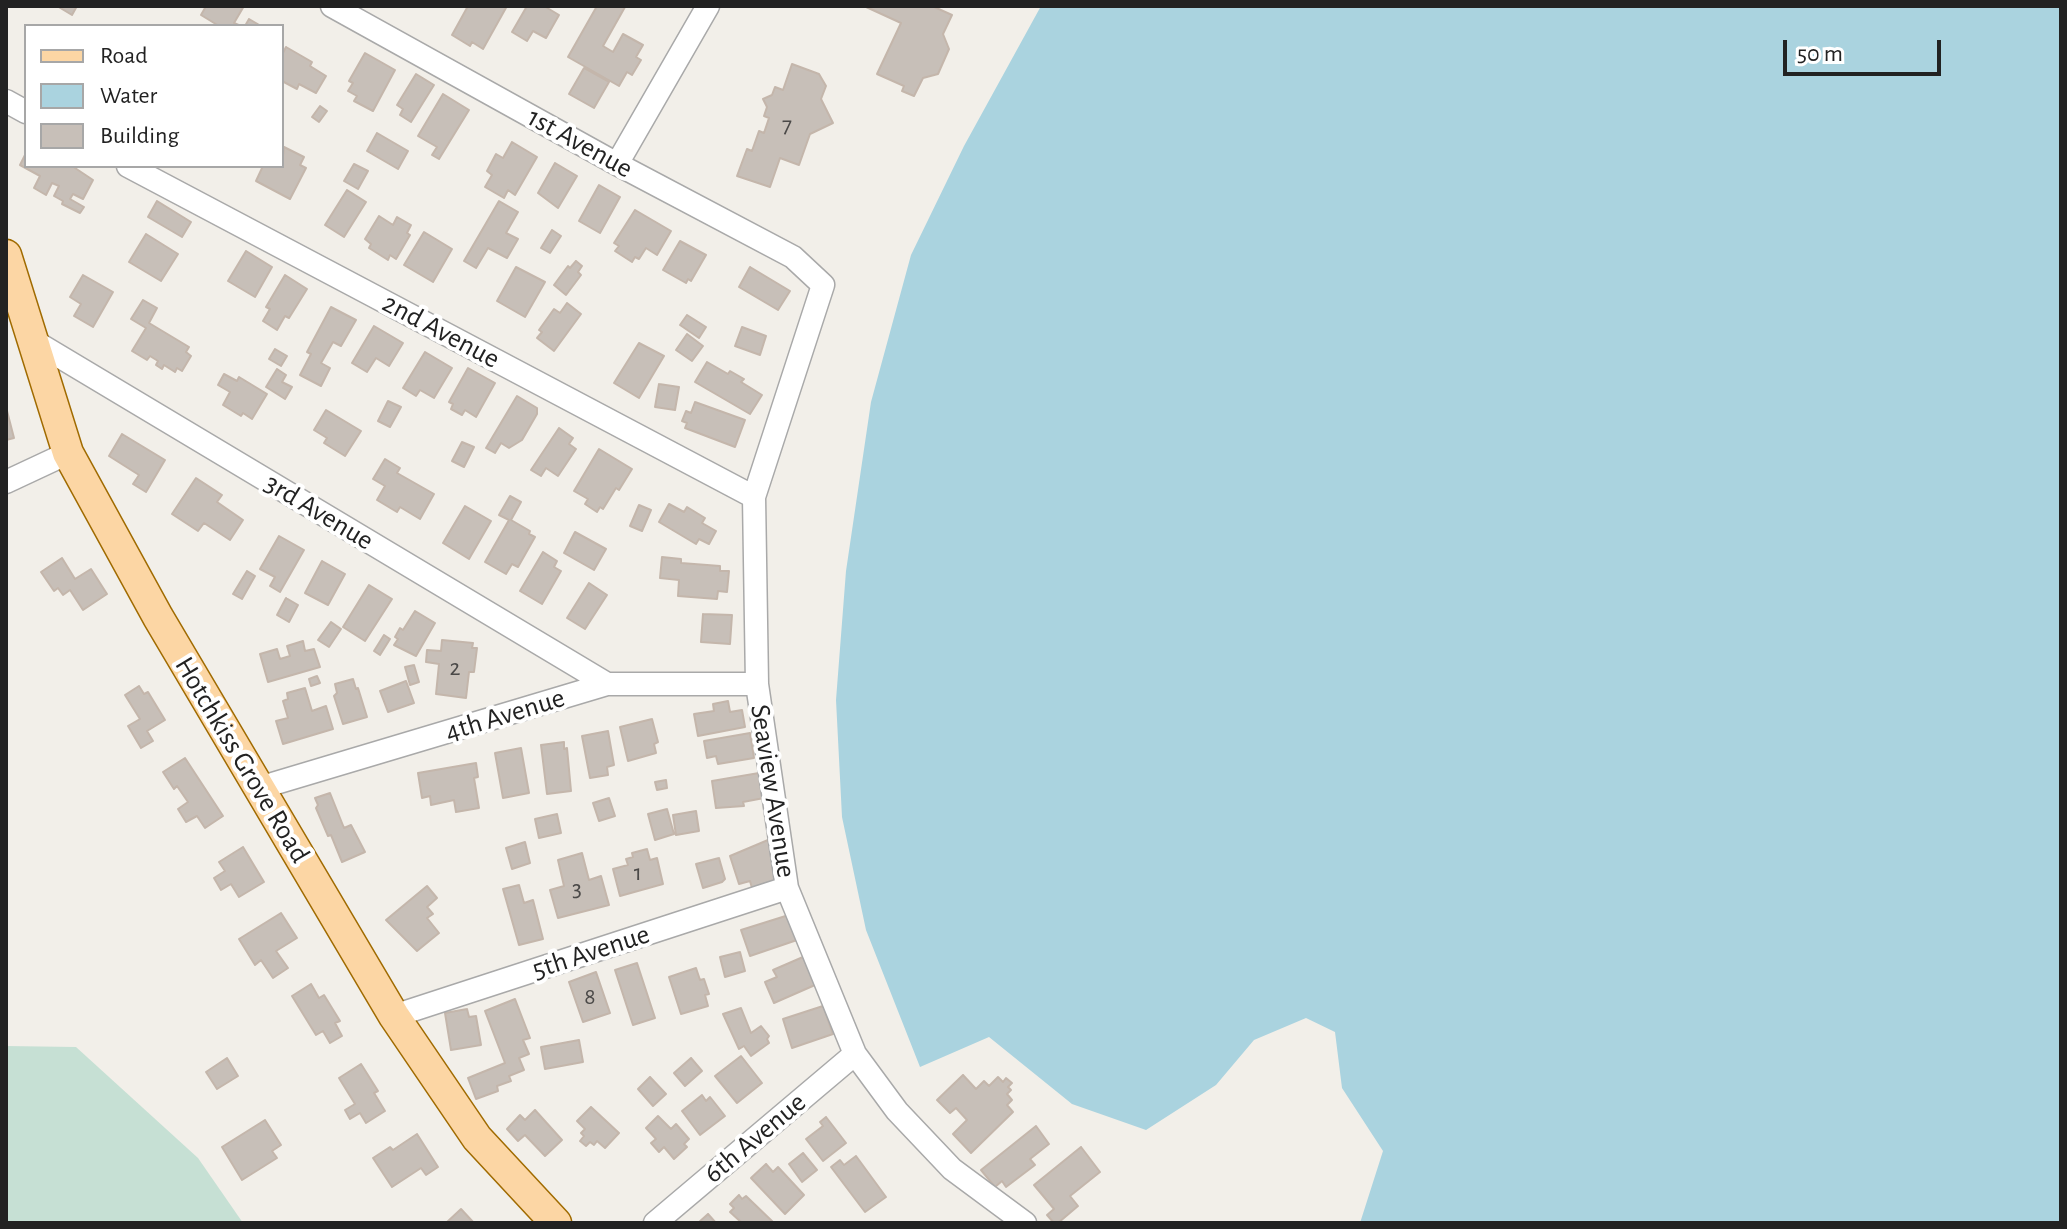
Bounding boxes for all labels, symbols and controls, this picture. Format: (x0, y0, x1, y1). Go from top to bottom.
legend (24, 24, 284, 168)
scale bar (1787, 24, 1945, 74)
text: 50 m (1797, 42, 1843, 66)
text: Road (100, 44, 148, 68)
text: Water (100, 84, 157, 108)
street label: 1st Avenue (521, 100, 639, 186)
house number: 7 (782, 111, 792, 139)
text: Building (100, 124, 179, 148)
street label: 2nd Avenue (377, 286, 505, 376)
street label: 3rd Avenue (258, 466, 380, 558)
street label: Hotchkiss Grove Road (167, 651, 317, 869)
house number: 2 (450, 654, 460, 682)
street label: 4th Avenue (441, 681, 569, 749)
street label: Seaview Avenue (743, 702, 803, 880)
house number: 1 (634, 859, 642, 887)
house number: 3 (572, 875, 582, 903)
street label: 5th Avenue (528, 917, 654, 987)
house number: 8 (584, 983, 596, 1011)
street label: 6th Avenue (697, 1086, 813, 1190)

